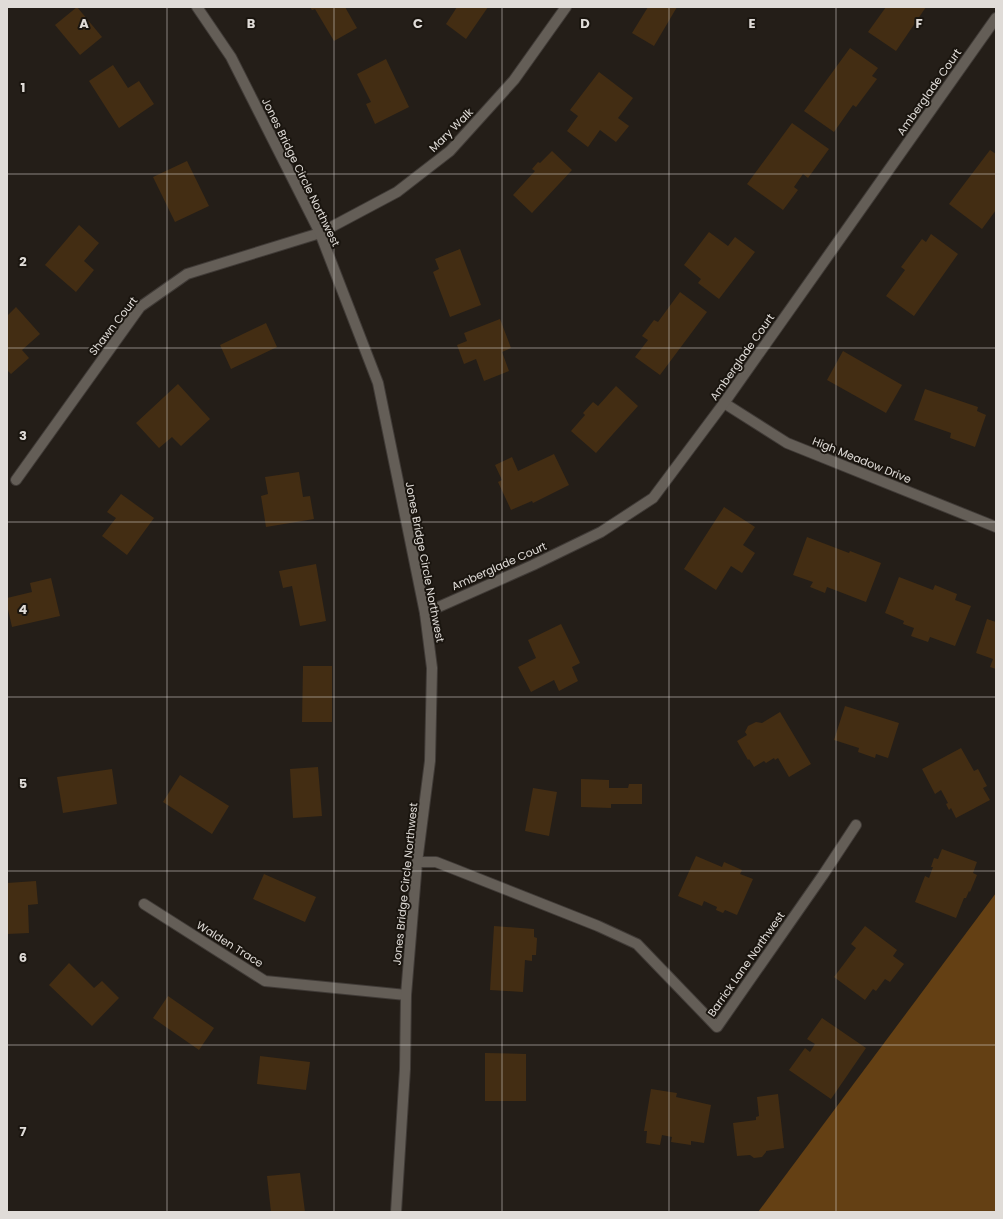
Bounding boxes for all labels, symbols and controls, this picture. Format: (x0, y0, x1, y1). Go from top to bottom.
text: A (79, 14, 89, 33)
text: B (247, 14, 256, 33)
text: C (413, 14, 423, 33)
text: D (580, 14, 590, 33)
text: E (748, 14, 756, 33)
text: F (915, 14, 923, 33)
street label: Amberglade Court (893, 45, 965, 139)
text: 1 (21, 78, 25, 97)
street label: Jones Bridge Circle Northwest (258, 95, 344, 249)
street label: Mary Walk (425, 104, 477, 156)
text: 2 (19, 252, 27, 271)
street label: Shawn Court (85, 293, 141, 359)
street label: Amberglade Court (706, 310, 778, 404)
text: 3 (19, 426, 27, 445)
street label: High Meadow Drive (810, 433, 914, 487)
street label: Jones Bridge Circle Northwest (402, 480, 448, 644)
street label: Amberglade Court (449, 538, 549, 594)
text: 4 (19, 600, 28, 619)
text: 5 (19, 774, 27, 793)
street label: Jones Bridge Circle Northwest (388, 802, 422, 966)
street label: Barrick Lane Northwest (704, 908, 788, 1020)
street label: Walden Trace (193, 917, 267, 971)
text: 6 (19, 948, 27, 967)
text: 7 (20, 1122, 27, 1141)

